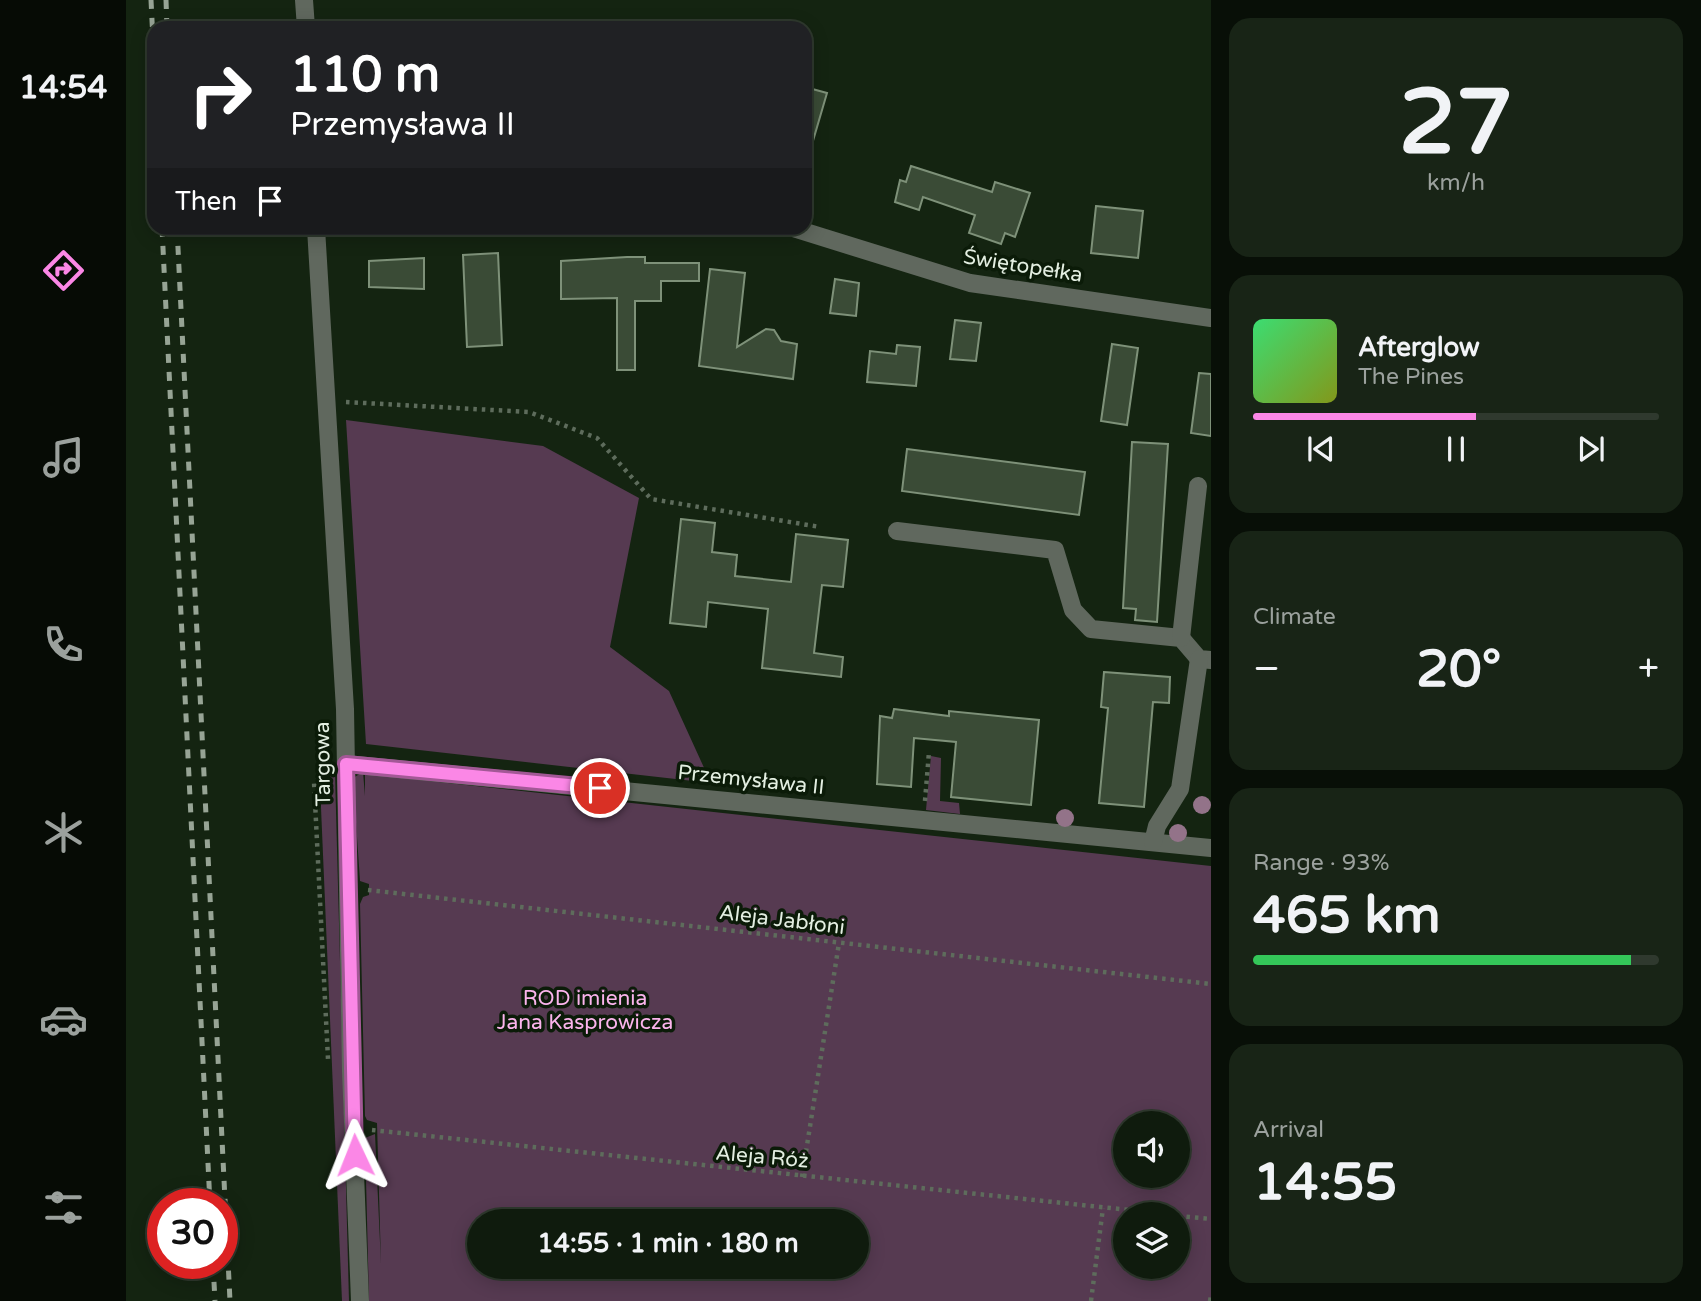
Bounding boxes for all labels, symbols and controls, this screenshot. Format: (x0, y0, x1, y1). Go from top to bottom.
text: 110 m (290, 46, 440, 105)
icon: right (175, 49, 266, 140)
text: 27 (1399, 68, 1513, 178)
text: 14:54 (19, 69, 107, 107)
text: Przemysława II (290, 106, 515, 144)
text: km/h (1427, 169, 1485, 197)
icon: arrive (251, 182, 289, 220)
text: Then (175, 186, 237, 217)
street label: Świętopełka (962, 244, 1084, 288)
icon: directions (39, 246, 88, 295)
text: Afterglow (1358, 332, 1480, 363)
text: The Pines (1358, 363, 1464, 391)
icon: previous (1302, 430, 1340, 468)
icon: pause (1437, 430, 1475, 468)
icon: next (1572, 430, 1610, 468)
icon: music (39, 433, 88, 482)
text: Climate (1253, 603, 1336, 631)
icon: phone (39, 620, 88, 669)
text: 20° (1416, 638, 1501, 701)
text: − (1253, 646, 1280, 692)
text: + (1638, 646, 1659, 692)
street label: Targowa (310, 721, 336, 807)
pin (570, 758, 630, 818)
street label: Przemysława II (676, 760, 826, 800)
icon: arrive (581, 769, 619, 807)
icon: climate (39, 808, 88, 857)
text: Range · 93% (1253, 849, 1389, 877)
text: 465 km (1253, 884, 1441, 947)
street label: Aleja Jabłoni (718, 900, 846, 940)
park label: ROD imienia Jana Kasprowicza (497, 986, 673, 1035)
icon: car (39, 995, 88, 1044)
map controls (1113, 1111, 1190, 1279)
button: sound (1113, 1111, 1190, 1188)
text: Arrival (1253, 1116, 1324, 1144)
position arrow (318, 1118, 392, 1192)
street label: Aleja Róż (714, 1140, 810, 1174)
text: 14:55 (1253, 1151, 1397, 1214)
icon: filters (39, 1183, 88, 1232)
speed limit sign: 30 (147, 1188, 238, 1279)
button: layers (1113, 1202, 1190, 1279)
text: 14:55 · 1 min · 180 m (537, 1228, 799, 1259)

